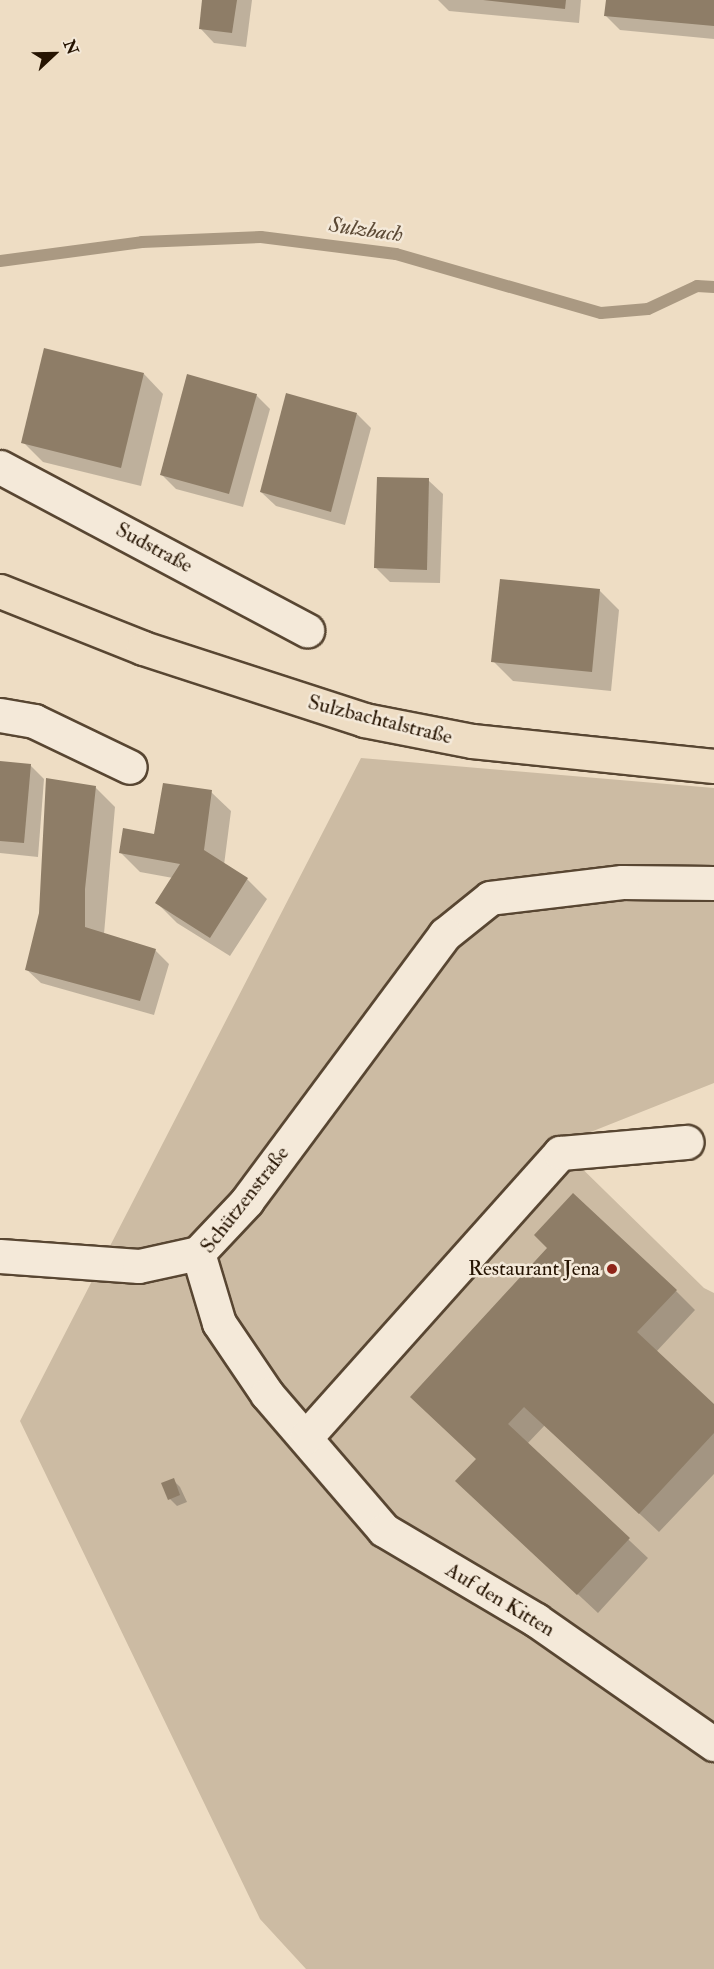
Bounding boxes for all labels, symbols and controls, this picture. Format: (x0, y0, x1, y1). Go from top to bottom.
north arrow (24, 24, 84, 84)
text: N (59, 37, 83, 58)
water label: Sulzbach (327, 212, 405, 248)
street label: Sudstraße (111, 517, 197, 579)
street label: Sulzbachtalstraße (305, 690, 455, 750)
street label: Schützenstraße (195, 1141, 295, 1259)
place label: Restaurant Jena (468, 1256, 600, 1282)
marker: Restaurant Jena (605, 1262, 619, 1276)
street label: Auf den Kitten (441, 1558, 559, 1642)

